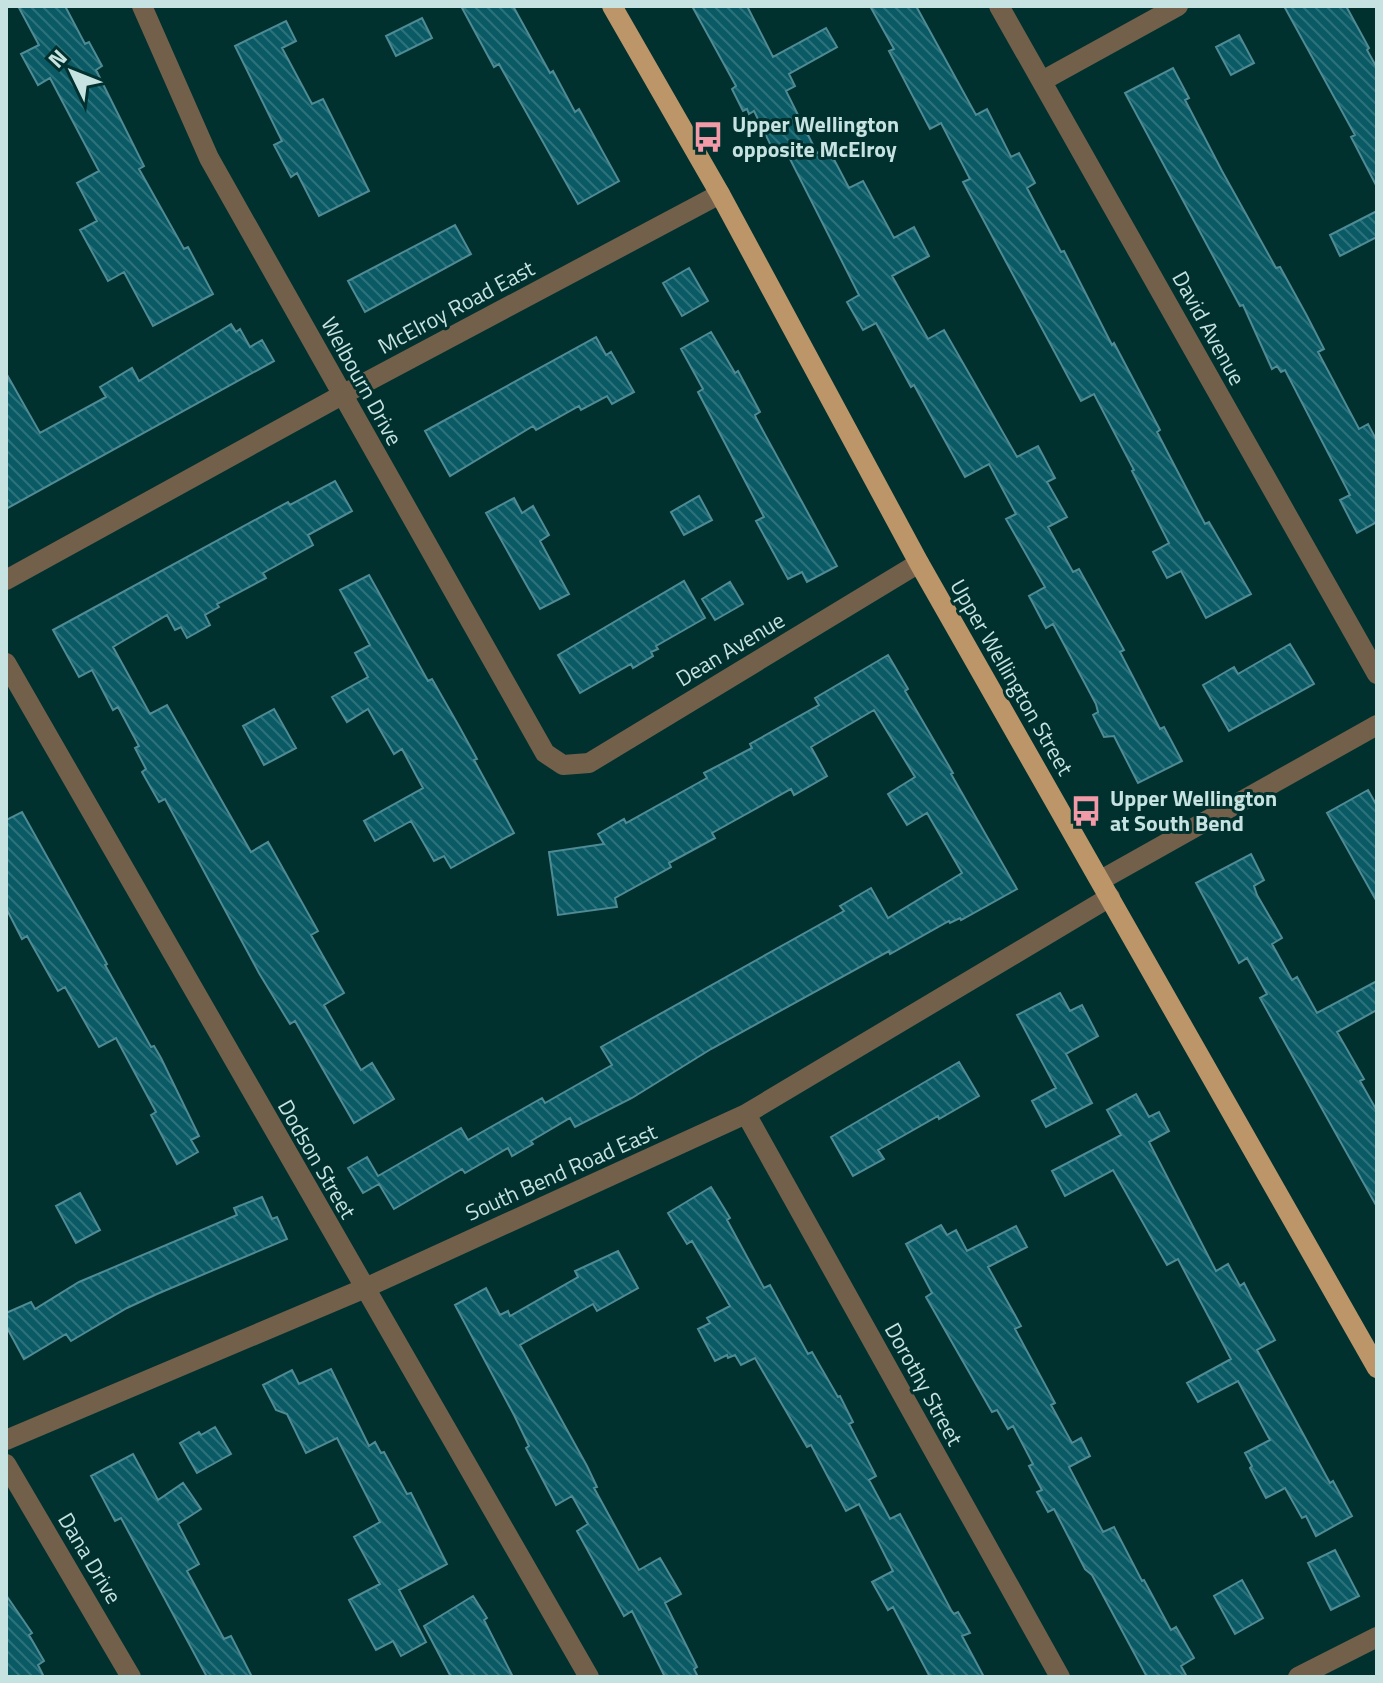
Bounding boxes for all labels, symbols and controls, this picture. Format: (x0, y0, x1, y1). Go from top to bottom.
north arrow (32, 32, 112, 112)
text: N (40, 41, 75, 76)
place label: Upper Wellington opposite McElroy (732, 107, 899, 166)
bus stop icon: Upper Wellington opposite McElroy (691, 120, 725, 154)
street label: McElroy Road East (372, 251, 541, 363)
street label: David Avenue (1164, 265, 1254, 391)
street label: Welbourn Drive (313, 310, 411, 452)
street label: Upper Wellington Street (942, 572, 1082, 782)
street label: Dean Avenue (669, 603, 791, 695)
place label: Upper Wellington at South Bend (1110, 781, 1277, 840)
bus stop icon: Upper Wellington at South Bend (1069, 794, 1103, 828)
street label: Dodson Street (269, 1093, 365, 1225)
street label: South Bend Road East (460, 1114, 662, 1229)
street label: Dorothy Street (876, 1316, 972, 1452)
street label: Dana Drive (49, 1506, 131, 1610)

